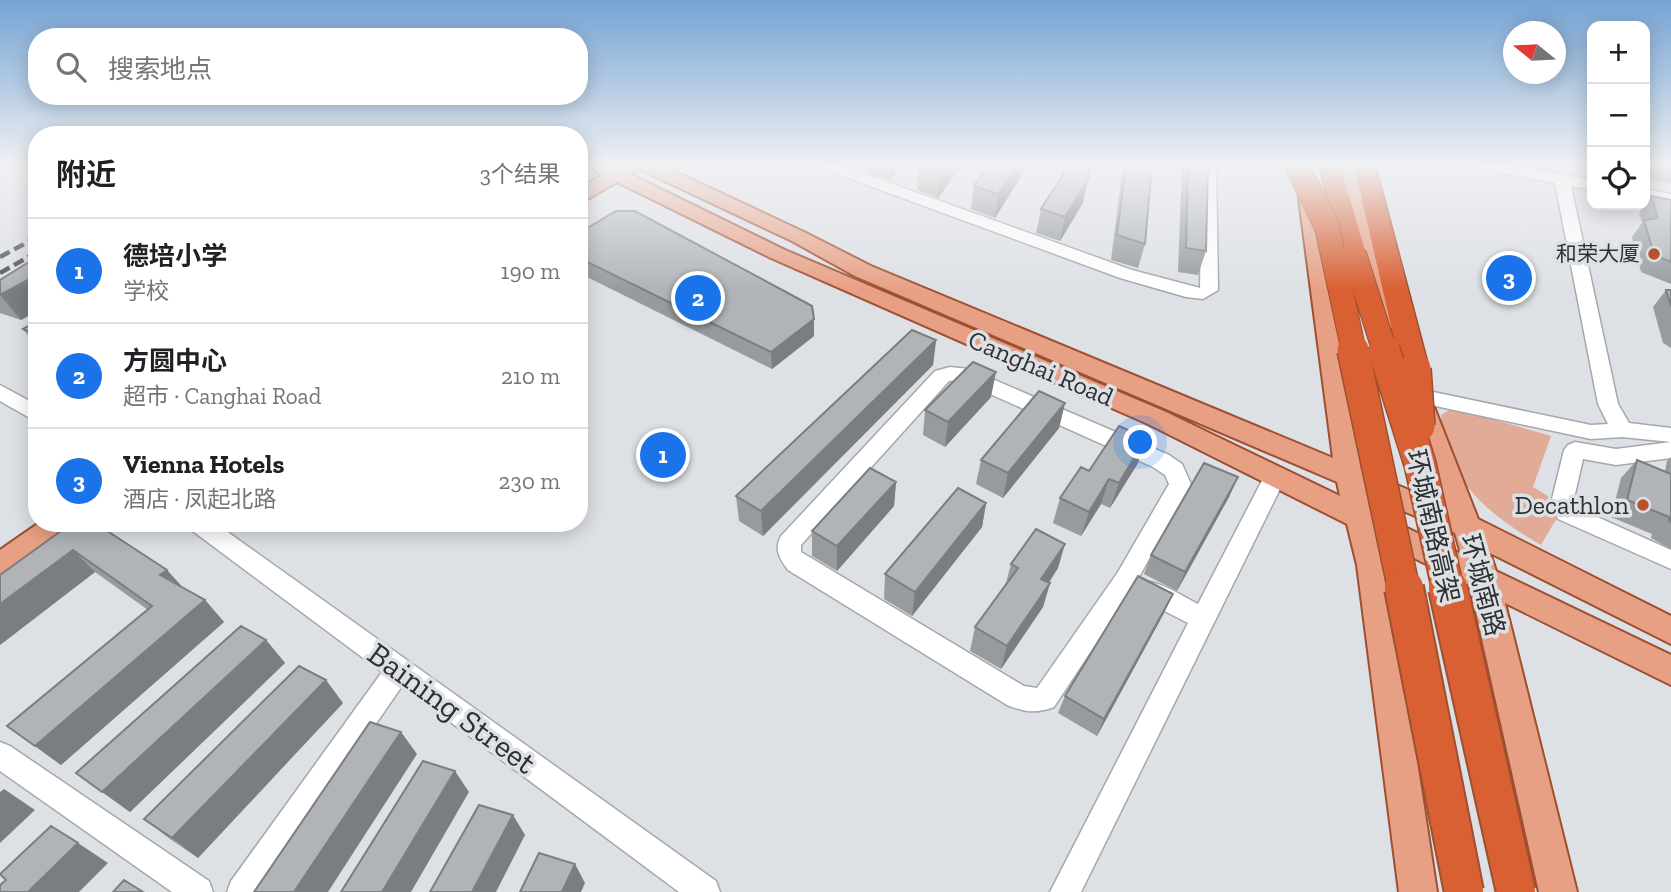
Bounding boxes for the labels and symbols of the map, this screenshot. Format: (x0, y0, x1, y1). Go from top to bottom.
north arrow (1503, 21, 1566, 84)
place label: 和荣大厦 (1556, 241, 1640, 266)
marker: 和荣大厦 (1646, 246, 1662, 262)
pin: 3 (1486, 252, 1532, 304)
pin: 2 (675, 272, 721, 324)
street label: Canghai Road (964, 323, 1118, 413)
your location (1123, 425, 1157, 459)
pin: 1 (640, 429, 686, 481)
street label: 环城南路高架 (1400, 446, 1466, 606)
place label: Decathlon (1515, 489, 1629, 521)
marker: Decathlon (1635, 497, 1651, 513)
street label: 环城南路 (1454, 531, 1512, 639)
street label: Baining Street (361, 634, 544, 782)

